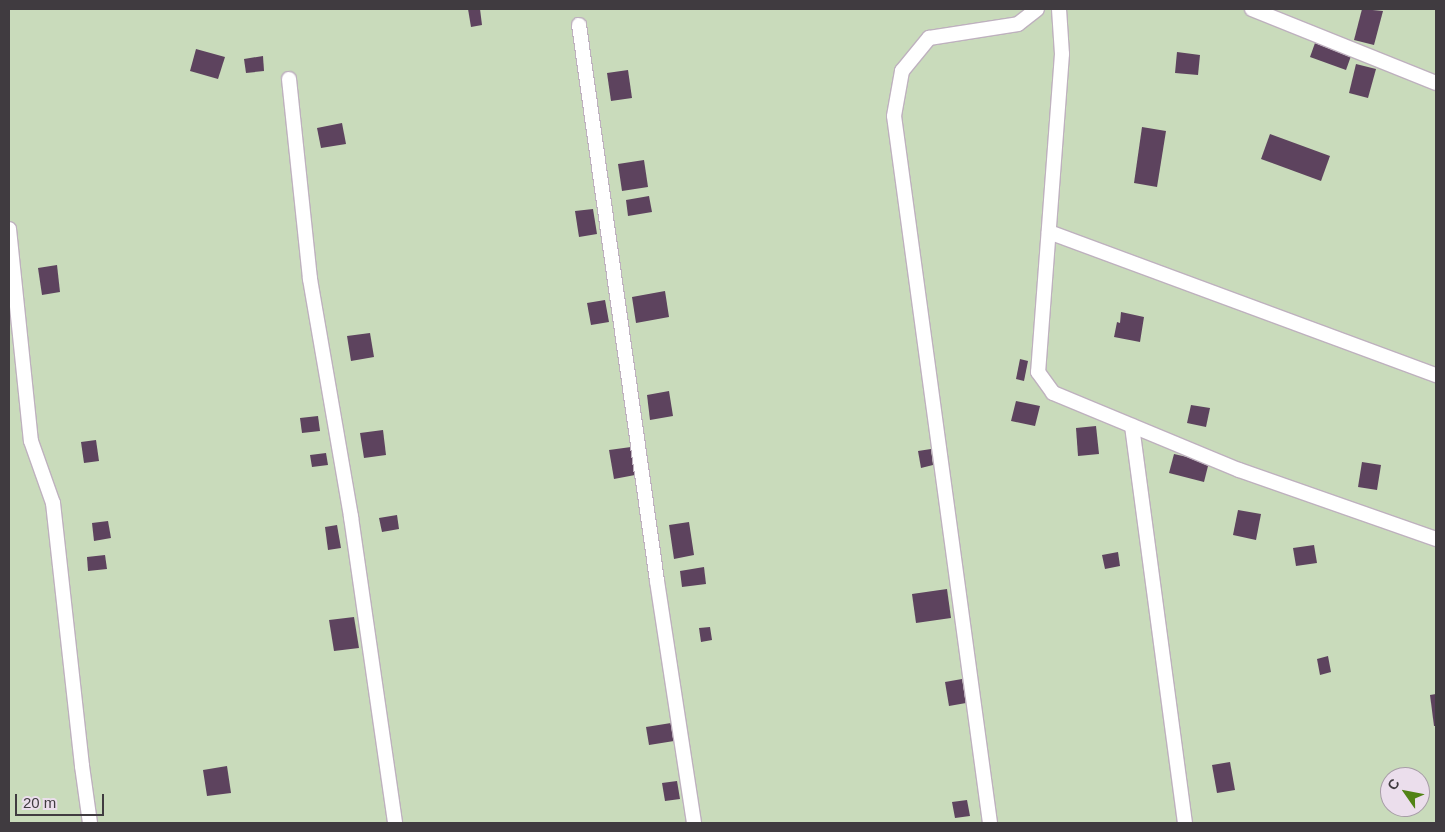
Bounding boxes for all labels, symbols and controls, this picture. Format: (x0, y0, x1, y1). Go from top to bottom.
north arrow (1380, 767, 1430, 817)
text: С (1384, 776, 1403, 793)
scale bar (18, 784, 106, 816)
text: 20 m (23, 794, 56, 811)

